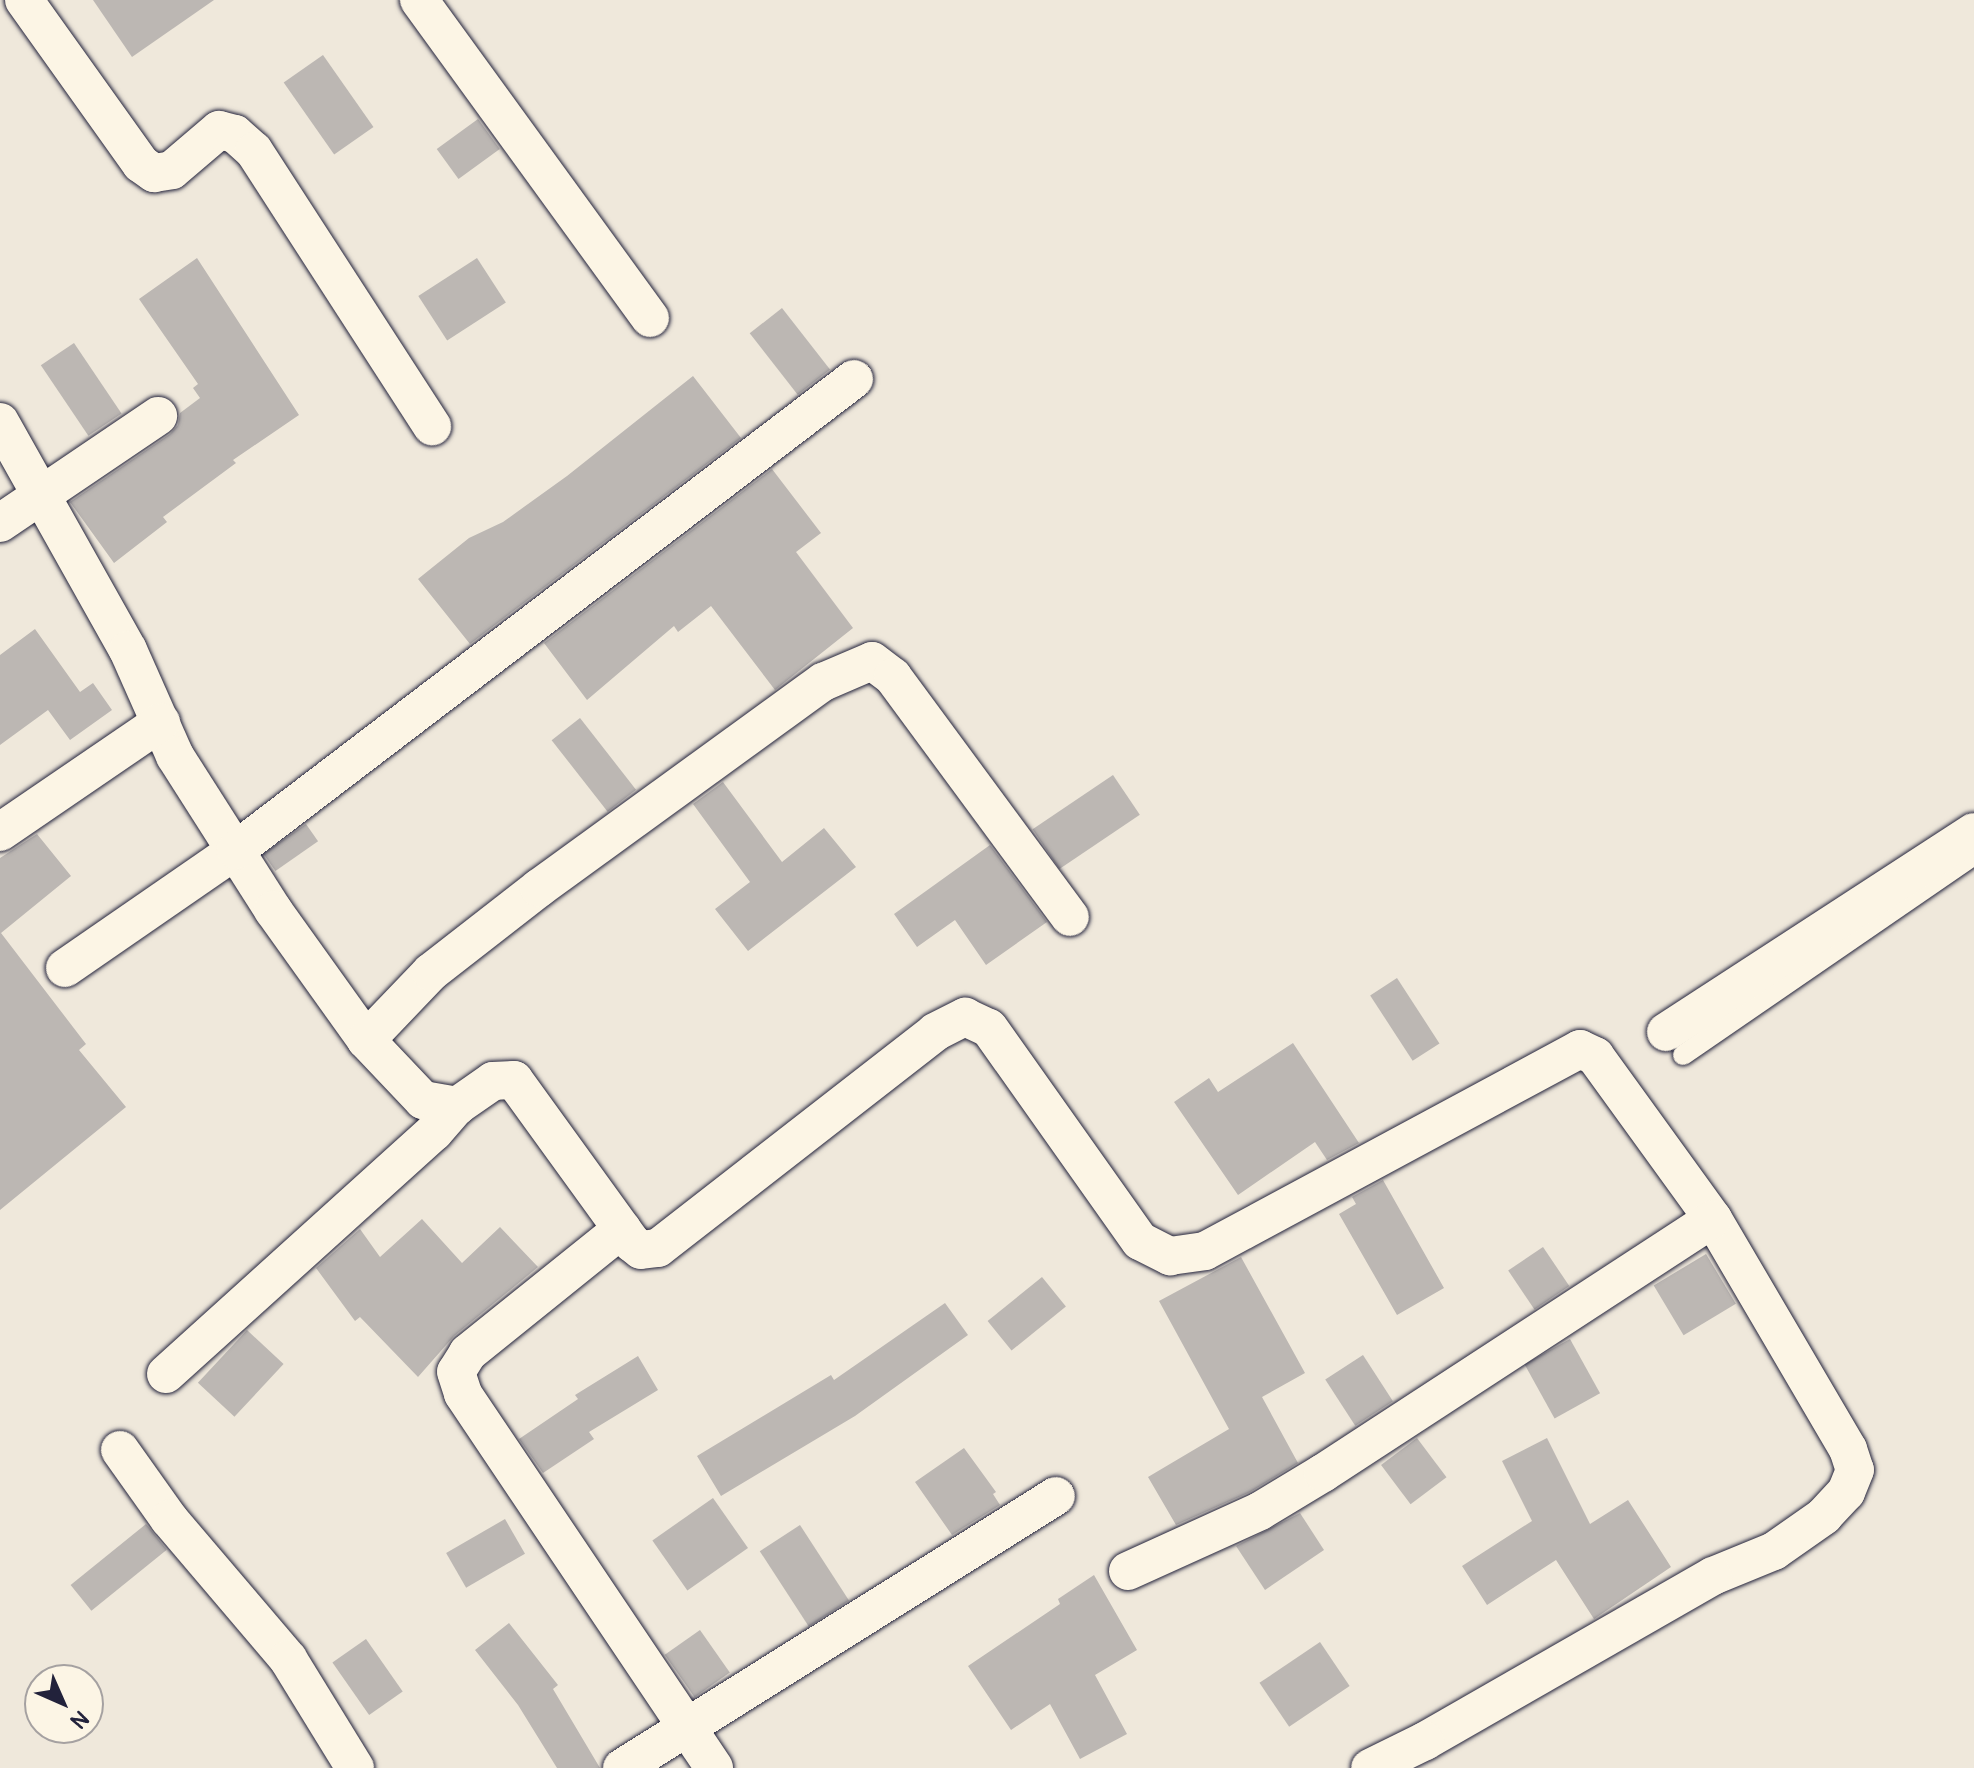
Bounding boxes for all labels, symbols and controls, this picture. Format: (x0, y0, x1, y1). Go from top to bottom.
north arrow (24, 1664, 104, 1744)
text: N (64, 1704, 95, 1735)

